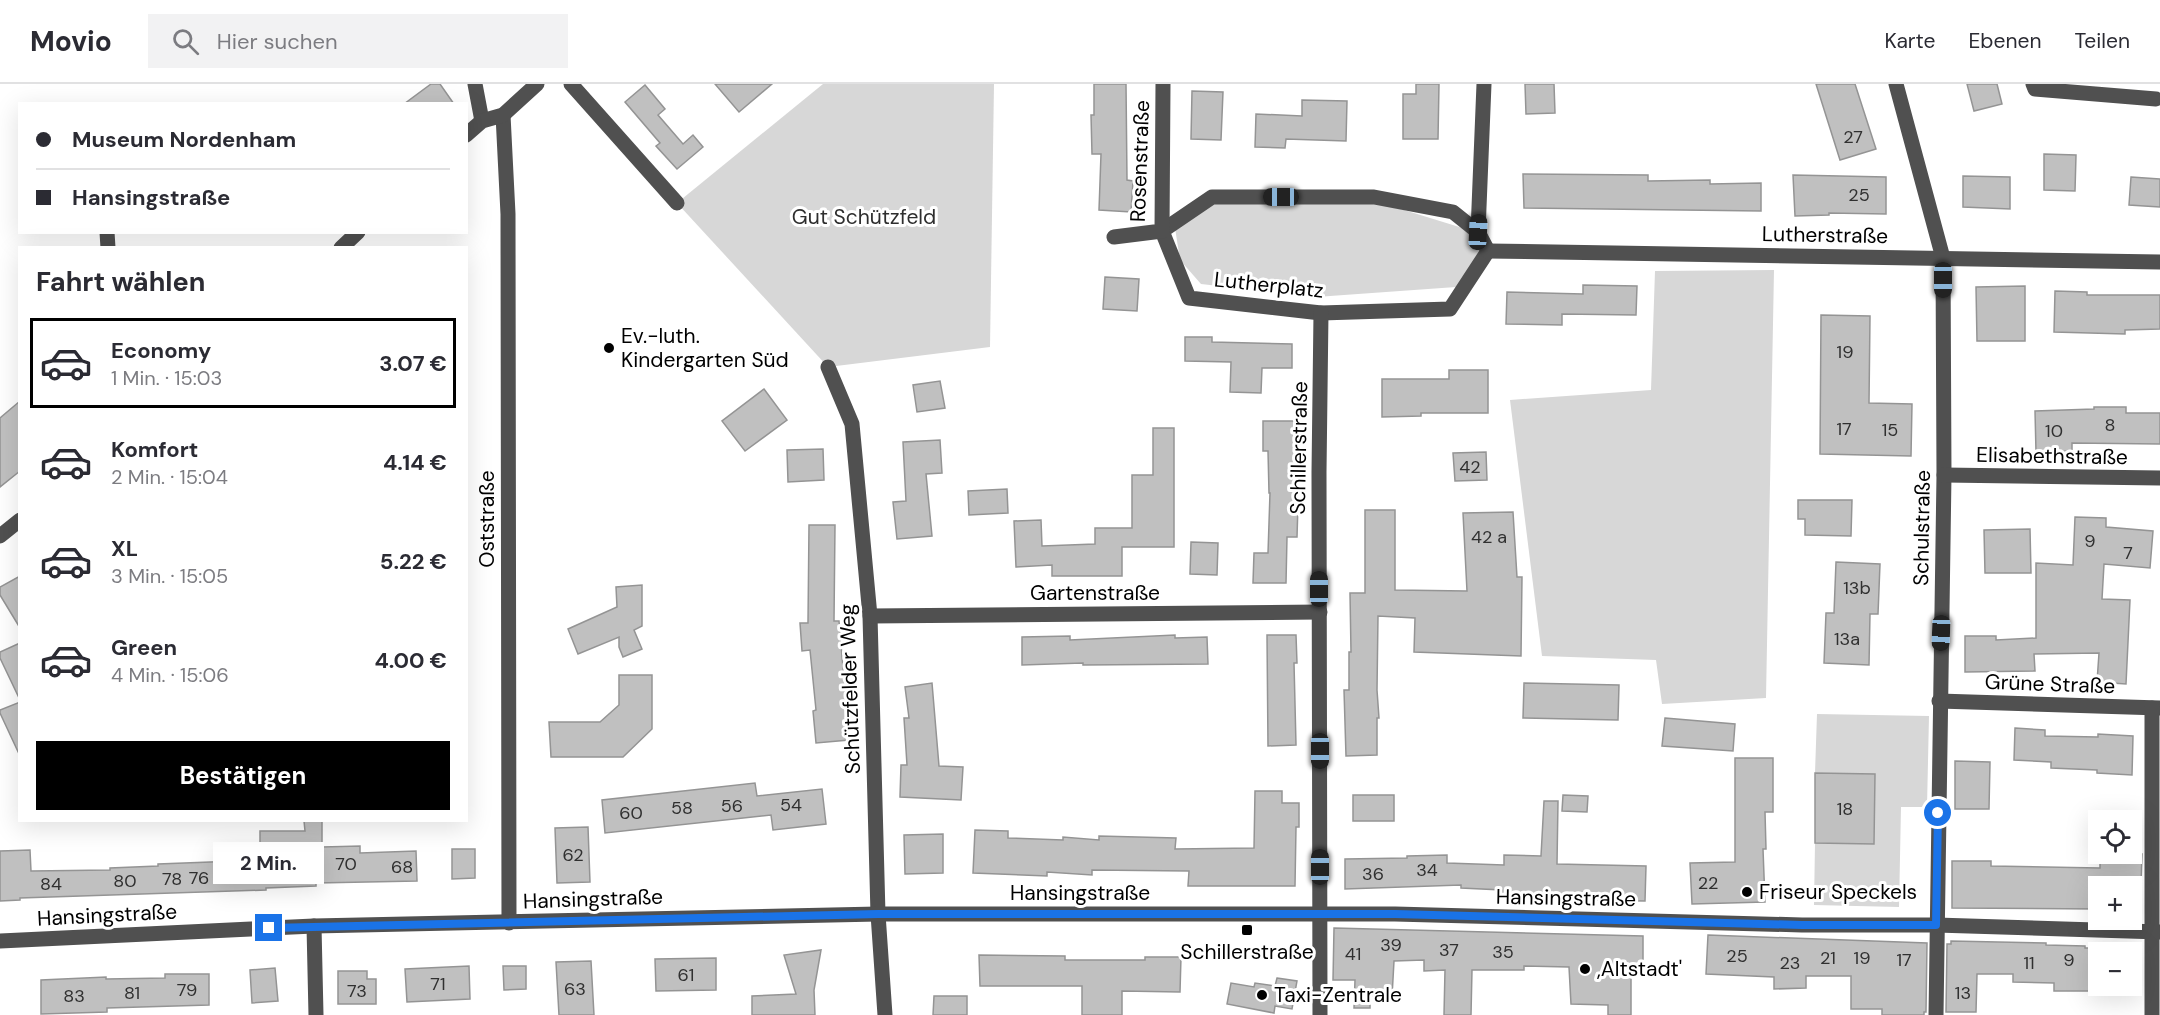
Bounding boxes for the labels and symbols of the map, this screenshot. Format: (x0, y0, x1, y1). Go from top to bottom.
street label: Rosenstraße (1124, 100, 1156, 222)
house number: 27 (1843, 125, 1863, 149)
house number: 25 (1848, 183, 1870, 207)
car (1263, 188, 1299, 206)
park label: Gut Schützfeld (792, 203, 936, 231)
car (1468, 214, 1488, 250)
street label: Lutherstraße (1762, 220, 1888, 250)
car (1934, 262, 1952, 298)
street label: Lutherplatz (1213, 265, 1325, 305)
place label: Ev.-luth. Kindergarten Süd (621, 322, 789, 374)
house number: 19 (1837, 340, 1853, 364)
marker: Ev.-luth. Kindergarten Süd (602, 341, 616, 355)
street label: Schillerstraße (1284, 381, 1314, 515)
house number: 8 (2105, 413, 2115, 437)
house number: 17 (1836, 417, 1852, 441)
house number: 15 (1882, 418, 1898, 442)
house number: 10 (2045, 419, 2063, 443)
street label: Elisabethstraße (1976, 441, 2128, 471)
house number: 42 (1459, 455, 1481, 479)
street label: Oststraße (473, 470, 501, 568)
street label: Schulstraße (1907, 470, 1937, 586)
house number: 42 a (1471, 525, 1507, 549)
house number: 9 (2084, 529, 2096, 553)
house number: 7 (2123, 541, 2133, 565)
car (1310, 571, 1328, 607)
house number: 13b (1843, 576, 1871, 600)
street label: Gartenstraße (1030, 579, 1160, 607)
street label: Schützfelder Weg (833, 603, 867, 775)
car (1931, 615, 1951, 651)
house number: 13a (1834, 627, 1860, 651)
street label: Grüne Straße (1984, 668, 2116, 700)
car (1311, 733, 1329, 769)
house number: 54 (780, 793, 802, 817)
house number: 56 (721, 794, 743, 818)
house number: 58 (671, 796, 693, 820)
house number: 18 (1837, 797, 1853, 821)
route start (1924, 799, 1951, 826)
house number: 60 (619, 801, 643, 825)
callout: 2 Min. (214, 841, 324, 883)
house number: 62 (562, 843, 584, 867)
car (1311, 849, 1329, 885)
house number: 70 (335, 852, 357, 876)
house number: 68 (391, 855, 413, 879)
house number: 34 (1416, 858, 1438, 882)
house number: 36 (1362, 862, 1384, 886)
house number: 76 (189, 866, 209, 890)
house number: 78 (162, 867, 182, 891)
house number: 80 (113, 869, 137, 893)
house number: 22 (1698, 871, 1718, 895)
house number: 84 (40, 872, 62, 896)
place label: Friseur Speckels (1759, 878, 1917, 906)
street label: Hansingstraße (1010, 879, 1150, 907)
street label: Hansingstraße (522, 883, 664, 915)
street label: Hansingstraße (1496, 883, 1636, 913)
marker: Friseur Speckels (1740, 885, 1754, 899)
street label: Hansingstraße (36, 897, 178, 933)
route end (255, 914, 282, 941)
marker: Schillerstraße (1240, 923, 1254, 937)
house number: 39 (1380, 933, 1402, 957)
place label: Schillerstraße (1180, 938, 1314, 966)
house number: 37 (1439, 938, 1459, 962)
house number: 35 (1492, 940, 1514, 964)
house number: 41 (1345, 942, 1361, 966)
house number: 25 (1726, 944, 1748, 968)
house number: 21 (1820, 946, 1836, 970)
house number: 19 (1854, 946, 1870, 970)
house number: 17 (1896, 948, 1912, 972)
house number: 9 (2063, 948, 2075, 972)
house number: 23 (1779, 951, 1801, 975)
house number: 11 (2023, 951, 2035, 975)
place label: ,Altstadt' (1597, 955, 1682, 983)
marker: ,Altstadt' (1578, 962, 1592, 976)
house number: 61 (678, 963, 694, 987)
house number: 71 (430, 972, 446, 996)
house number: 63 (564, 977, 586, 1001)
house number: 79 (177, 978, 197, 1002)
house number: 73 (347, 979, 367, 1003)
house number: 81 (124, 981, 140, 1005)
place label: Taxi-Zentrale (1274, 981, 1402, 1009)
house number: 13 (1955, 981, 1971, 1005)
house number: 83 (63, 984, 85, 1008)
marker: Taxi-Zentrale (1255, 988, 1269, 1002)

